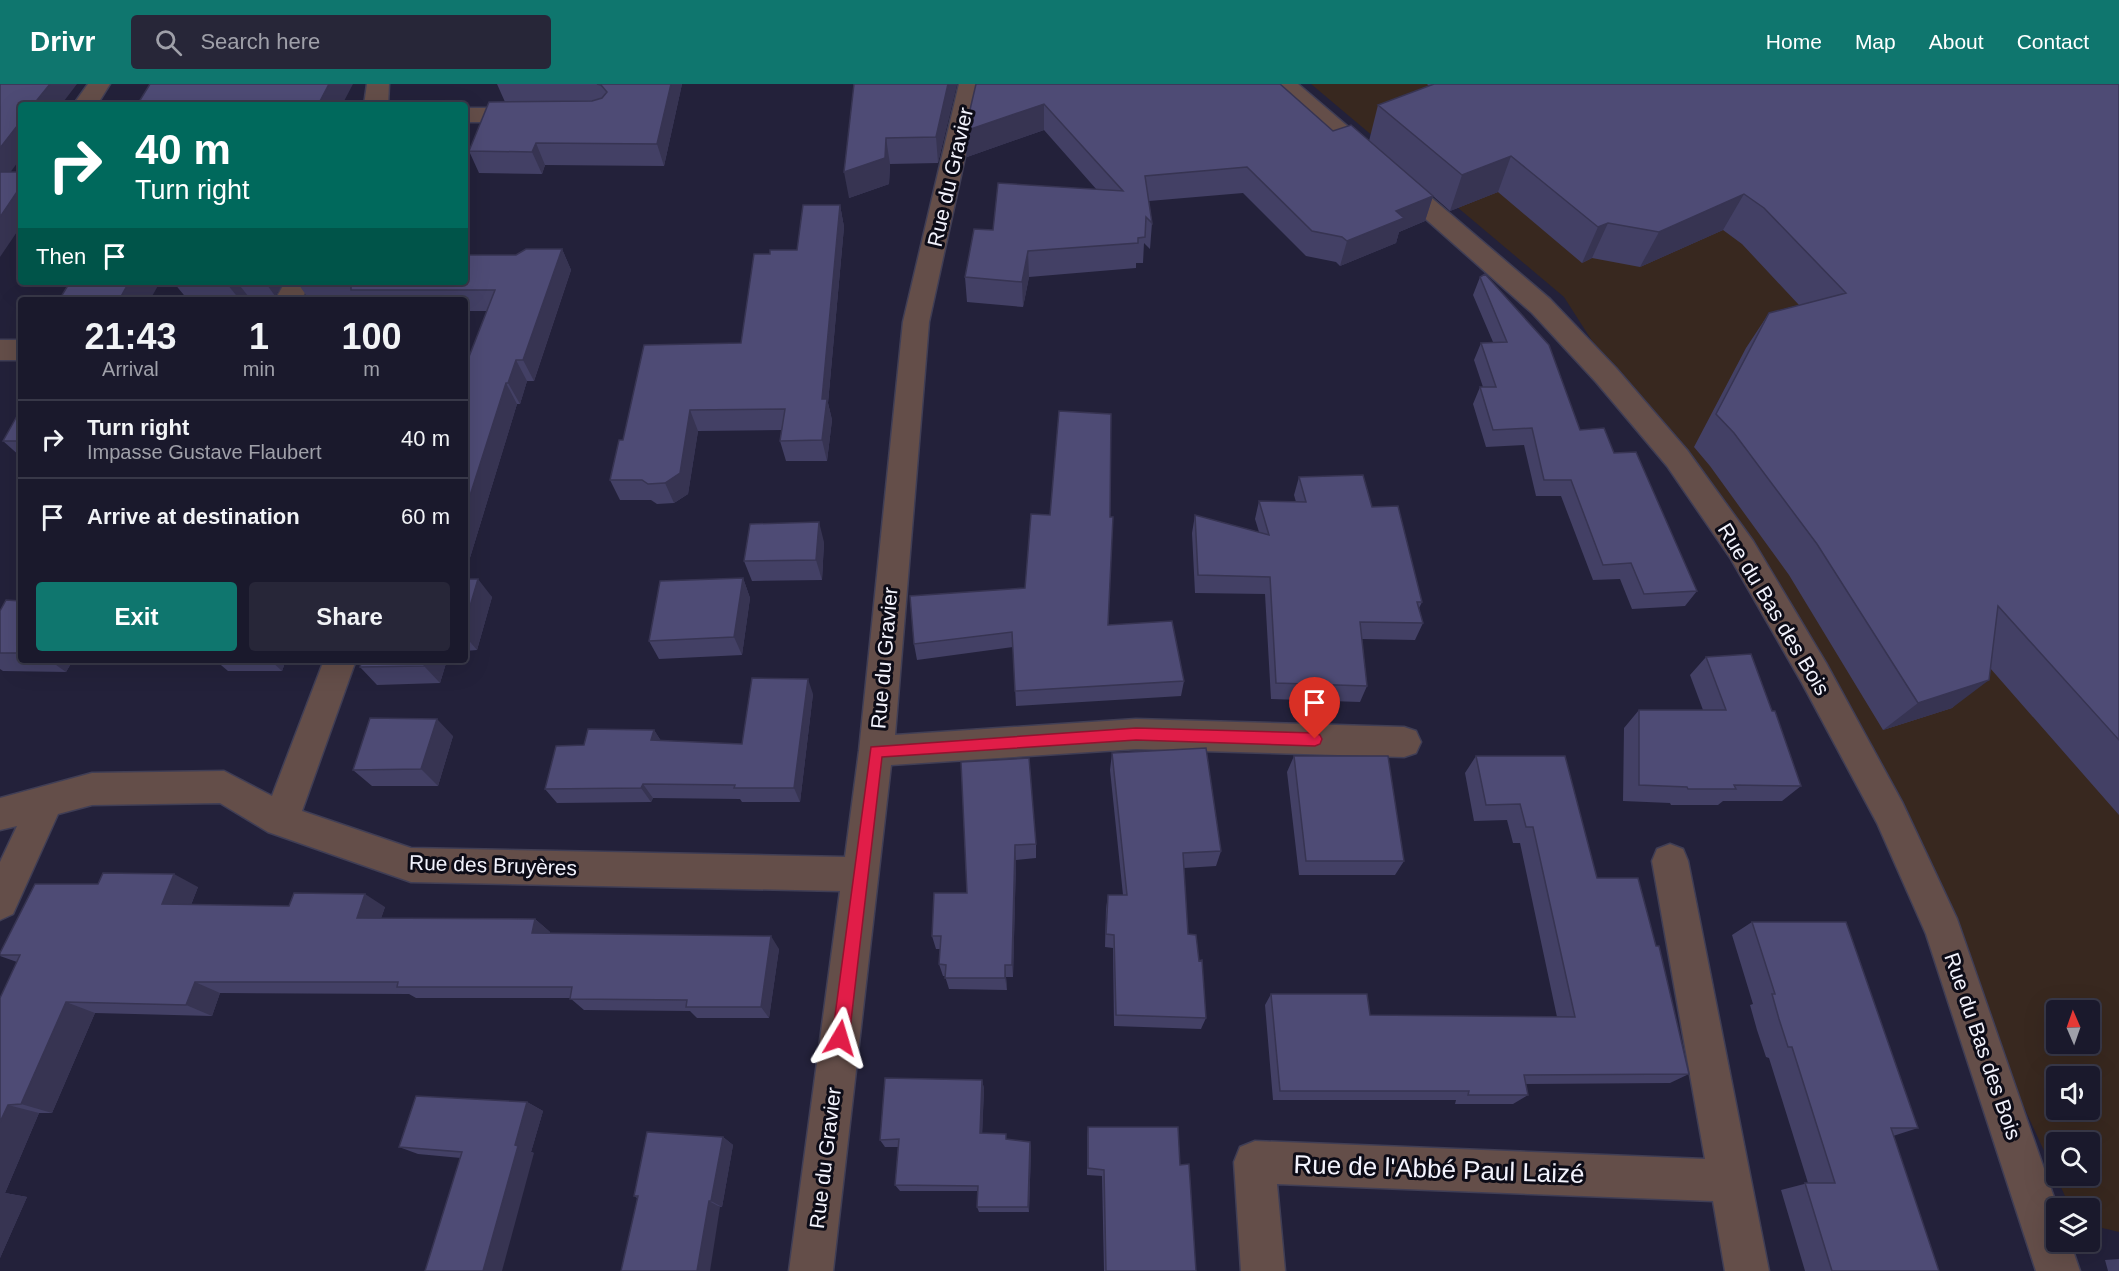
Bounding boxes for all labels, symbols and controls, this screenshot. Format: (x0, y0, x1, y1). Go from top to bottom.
search box (131, 15, 551, 69)
text: Drivr (30, 26, 95, 57)
icon: search (152, 26, 185, 59)
text: Search here (200, 29, 320, 54)
text: Home (1766, 30, 1822, 53)
text: Map (1855, 30, 1896, 53)
text: About (1929, 30, 1984, 53)
text: Contact (2017, 30, 2089, 53)
street label: Rue du Gravier (923, 105, 977, 249)
icon: right (36, 126, 114, 204)
text: 40 m (135, 126, 231, 173)
text: Turn right (135, 175, 250, 205)
icon: arrive (98, 240, 131, 273)
text: Then (36, 244, 86, 269)
text: 21:43 (84, 316, 176, 357)
text: 1 (249, 316, 269, 357)
text: 100 (341, 316, 402, 357)
text: Arrival (102, 358, 159, 380)
text: min (243, 358, 275, 380)
text: m (363, 358, 380, 380)
text: Turn right (87, 415, 189, 440)
icon: right (36, 423, 69, 456)
text: 40 m (401, 426, 450, 451)
text: Impasse Gustave Flaubert (87, 441, 322, 463)
icon: arrive (36, 501, 69, 534)
text: Arrive at destination (87, 504, 300, 529)
text: 60 m (401, 504, 450, 529)
street label: Rue du Bas des Bois (1714, 519, 1834, 699)
button: Exit (36, 582, 237, 651)
button: Share (249, 582, 450, 651)
street label: Rue du Gravier (866, 586, 902, 730)
pin (1289, 677, 1340, 739)
icon: arrive (1298, 686, 1331, 719)
street label: Rue des Bruyères (409, 851, 577, 879)
street label: Rue du Bas des Bois (1940, 950, 2026, 1142)
north arrow (2046, 1000, 2100, 1054)
map controls (2046, 1000, 2100, 1252)
position arrow (808, 1006, 872, 1070)
button: sound (2046, 1066, 2100, 1120)
street label: Rue du Gravier (805, 1086, 845, 1230)
button: search (2046, 1132, 2100, 1186)
street label: Rue de l'Abbé Paul Laizé (1293, 1149, 1585, 1189)
button: layers (2046, 1198, 2100, 1252)

